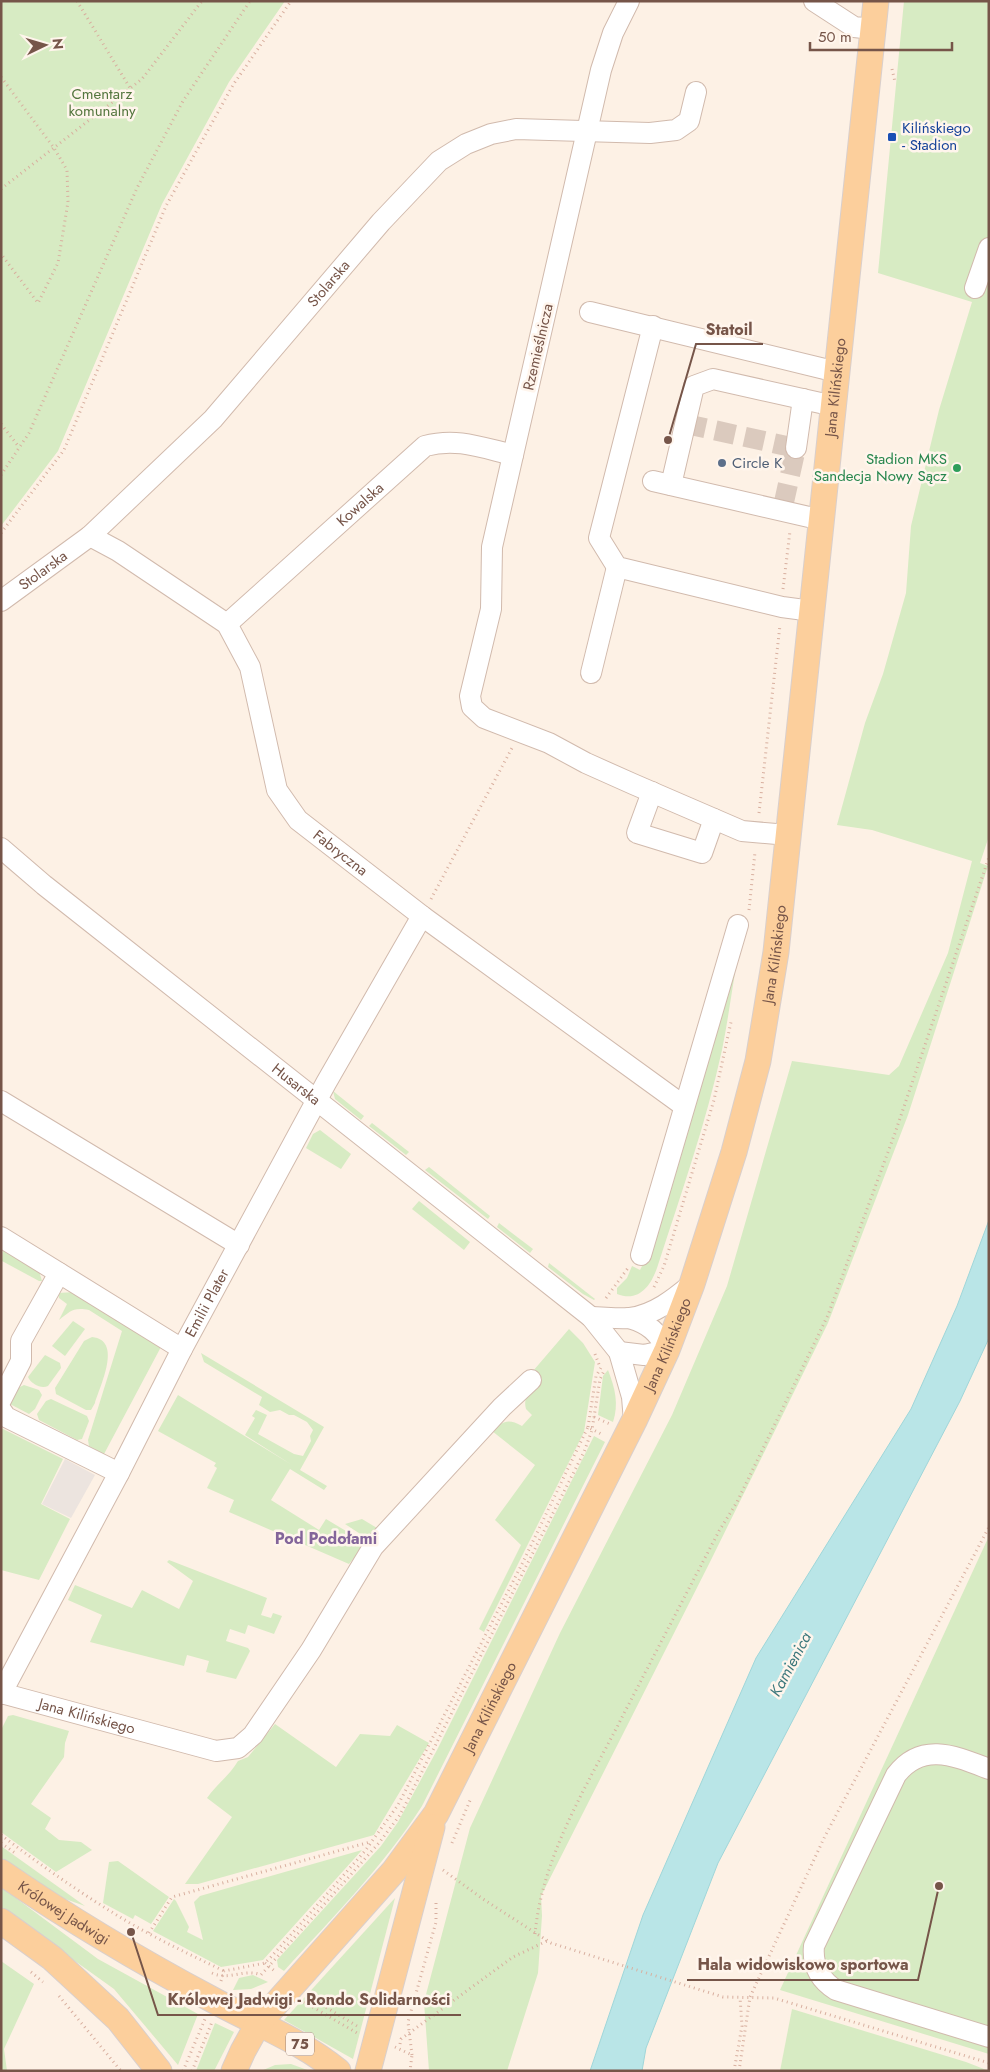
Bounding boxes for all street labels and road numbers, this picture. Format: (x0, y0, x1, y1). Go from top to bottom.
street label: Stolarska (302, 255, 355, 312)
street label: Rzemieślnicza (517, 301, 559, 393)
street label: Jana Kilińskiego (819, 337, 851, 440)
street label: Kowalska (332, 477, 389, 531)
street label: Stolarska (14, 545, 72, 596)
street label: Fabryczna (308, 825, 373, 881)
street label: Jana Kilińskiego (756, 904, 792, 1007)
street label: Husarska (267, 1058, 325, 1110)
street label: Emilii Plater (179, 1264, 235, 1341)
street label: Jana Kilińskiego (638, 1295, 697, 1397)
street label: Jana Kilińskiego (457, 1658, 522, 1758)
street label: Jana Kilińskiego (34, 1692, 138, 1740)
street label: Królowej Jadwigi (13, 1876, 114, 1950)
road number: 75 (286, 2032, 314, 2056)

